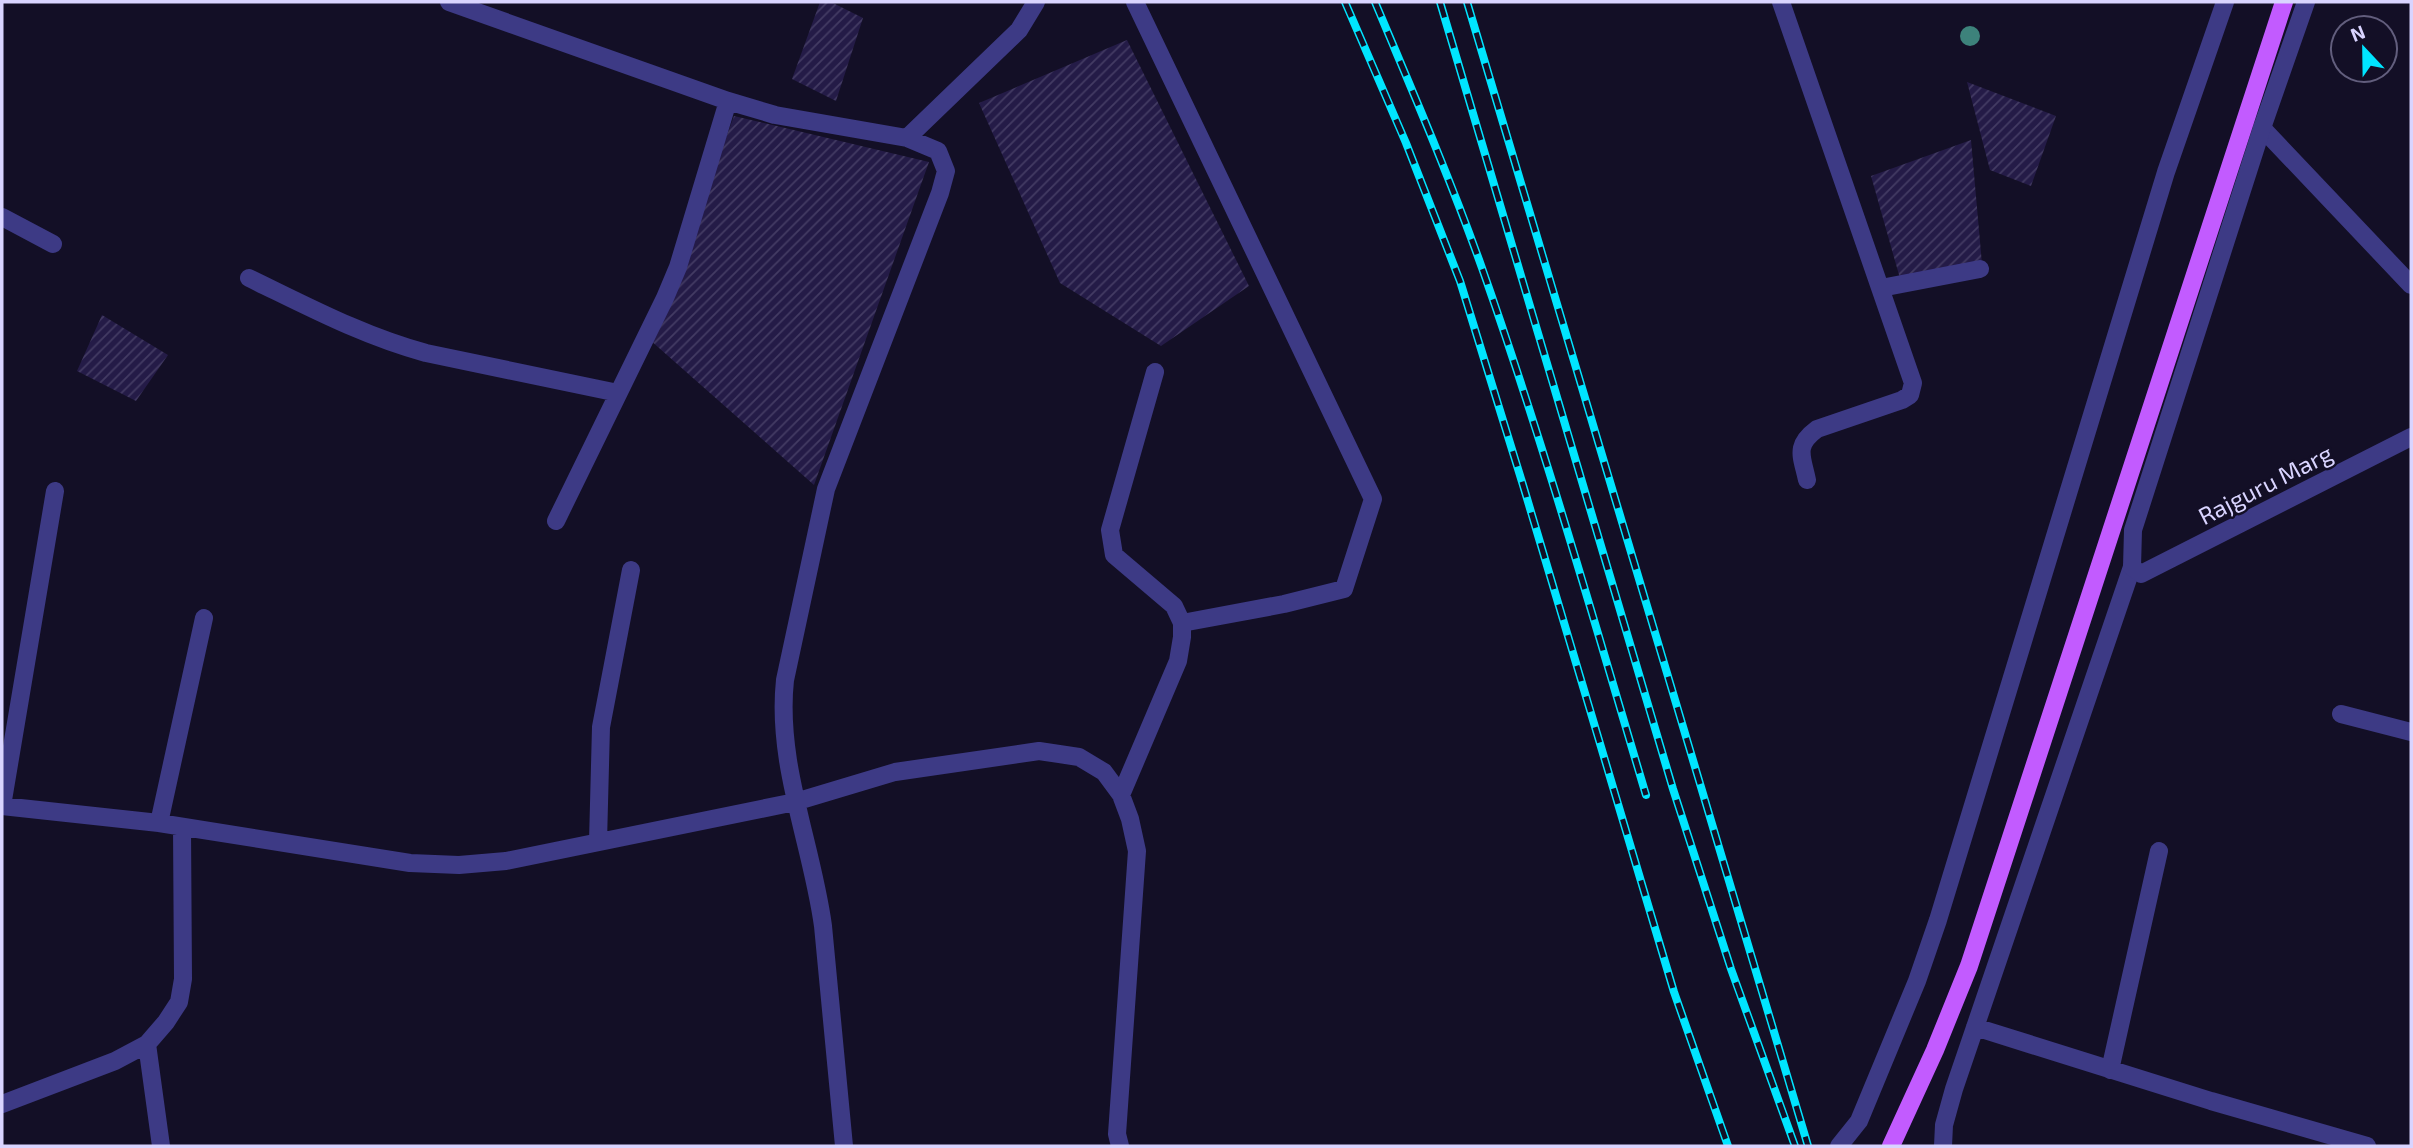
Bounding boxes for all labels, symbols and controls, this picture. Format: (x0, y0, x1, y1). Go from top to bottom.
north arrow (2329, 14, 2399, 84)
text: N (2347, 20, 2368, 46)
street label: Rajguru Marg (2193, 438, 2337, 530)

